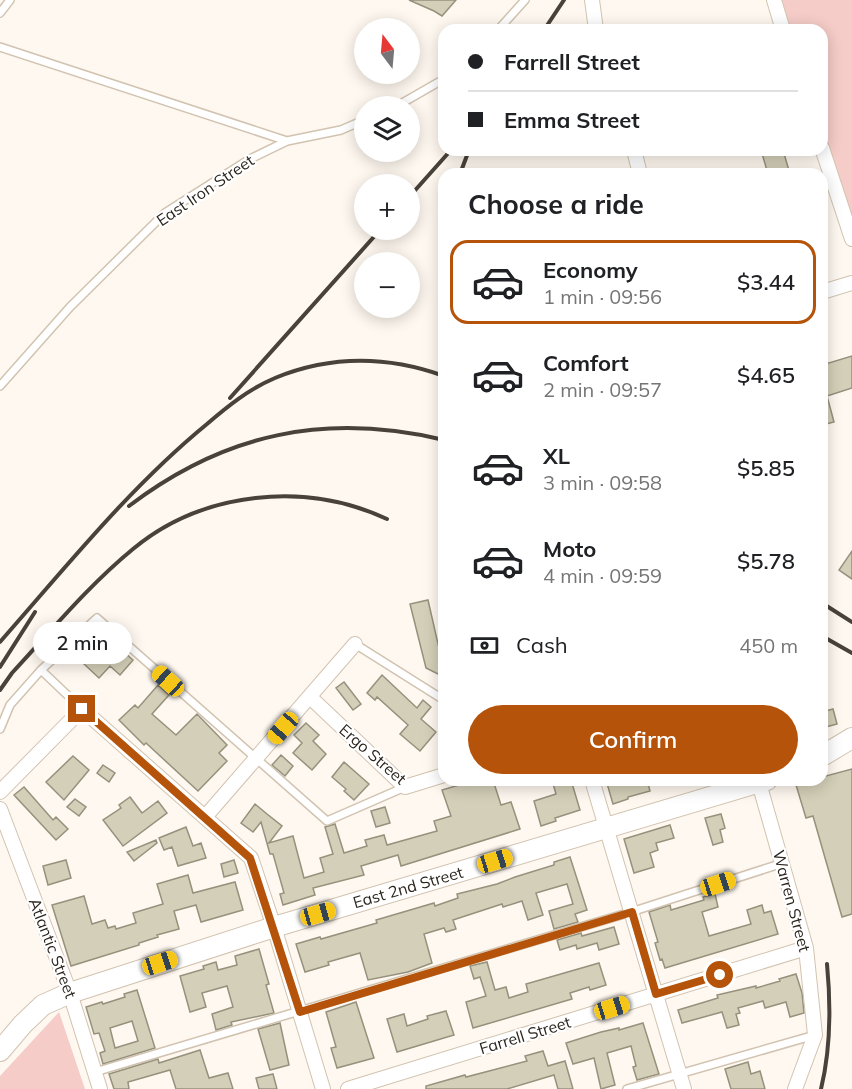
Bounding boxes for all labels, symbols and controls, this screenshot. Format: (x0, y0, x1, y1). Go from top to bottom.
north arrow (354, 18, 420, 84)
map controls (354, 18, 420, 318)
text: Farrell Street (504, 48, 640, 76)
button: layers (354, 96, 420, 162)
text: Emma Street (504, 106, 640, 134)
street label: East Iron Street (152, 150, 258, 230)
button: + (354, 174, 420, 240)
text: Choose a ride (468, 187, 644, 221)
button: − (354, 252, 420, 318)
icon: car (471, 255, 525, 309)
text: Economy (543, 256, 638, 284)
text: $3.44 (737, 268, 795, 296)
text: 1 min · 09:56 (543, 284, 662, 309)
icon: car (471, 348, 525, 402)
text: Comfort (543, 349, 629, 377)
text: $4.65 (737, 361, 795, 389)
text: 2 min · 09:57 (543, 377, 662, 402)
icon: car (471, 441, 525, 495)
text: XL (543, 442, 570, 470)
text: $5.85 (737, 454, 795, 482)
text: 3 min · 09:58 (543, 470, 662, 495)
icon: car (471, 534, 525, 588)
text: Moto (543, 535, 596, 563)
text: $5.78 (737, 547, 795, 575)
text: 4 min · 09:59 (543, 563, 662, 588)
callout: 2 min (32, 622, 132, 664)
icon: cash (468, 629, 501, 662)
text: 2 min (57, 630, 108, 655)
text: Cash (516, 631, 568, 659)
text: 450 m (739, 633, 798, 658)
car (149, 662, 187, 700)
route end (68, 695, 95, 722)
button: Confirm (468, 705, 798, 774)
car (264, 709, 302, 747)
street label: Ergo Street (335, 719, 411, 789)
car (475, 847, 515, 875)
street label: Warren Street (769, 848, 815, 954)
street label: East 2nd Street (351, 862, 466, 912)
car (698, 870, 738, 898)
street label: Atlantic Street (25, 895, 81, 1001)
car (298, 900, 338, 928)
car (140, 949, 180, 977)
route start (706, 961, 733, 988)
car (592, 994, 632, 1022)
street label: Farrell Street (477, 1012, 574, 1058)

